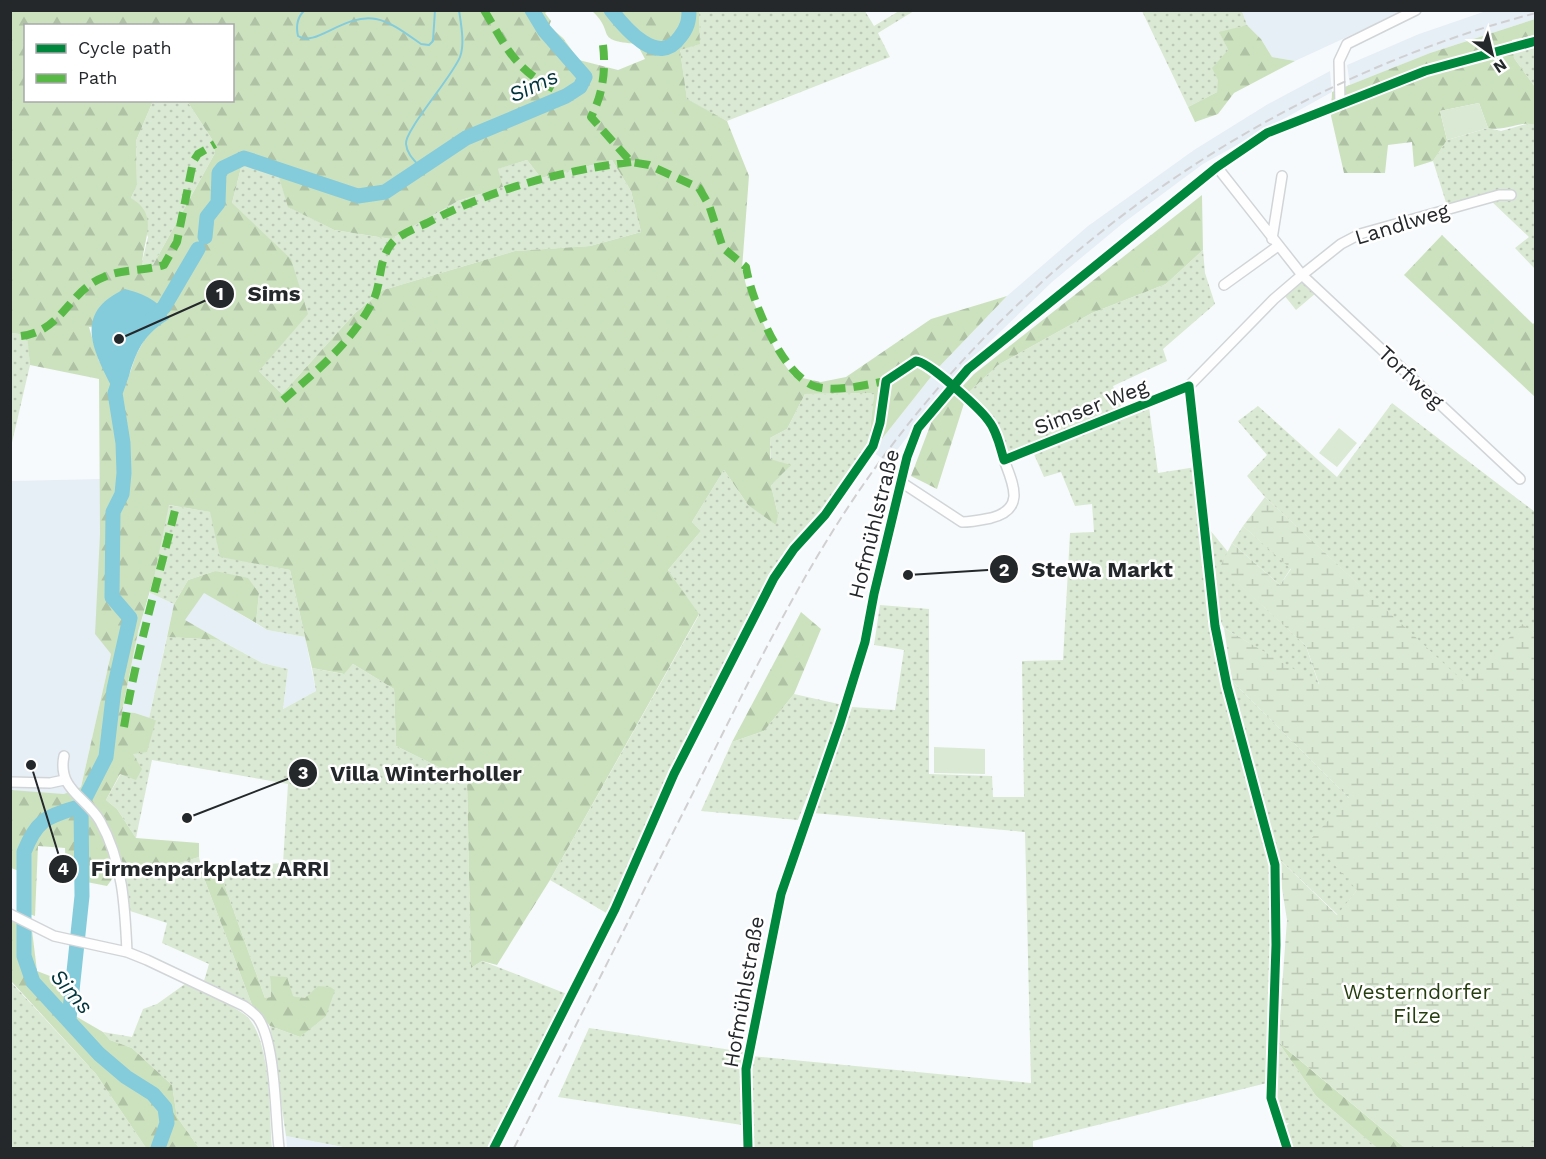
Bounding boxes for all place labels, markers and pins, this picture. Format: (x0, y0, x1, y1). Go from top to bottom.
callout: Sims (205, 274, 312, 314)
callout: SteWa Markt (989, 549, 1185, 589)
callout: Villa Winterholler (288, 753, 534, 793)
callout: Firmenparkplatz ARRI (48, 849, 341, 889)

